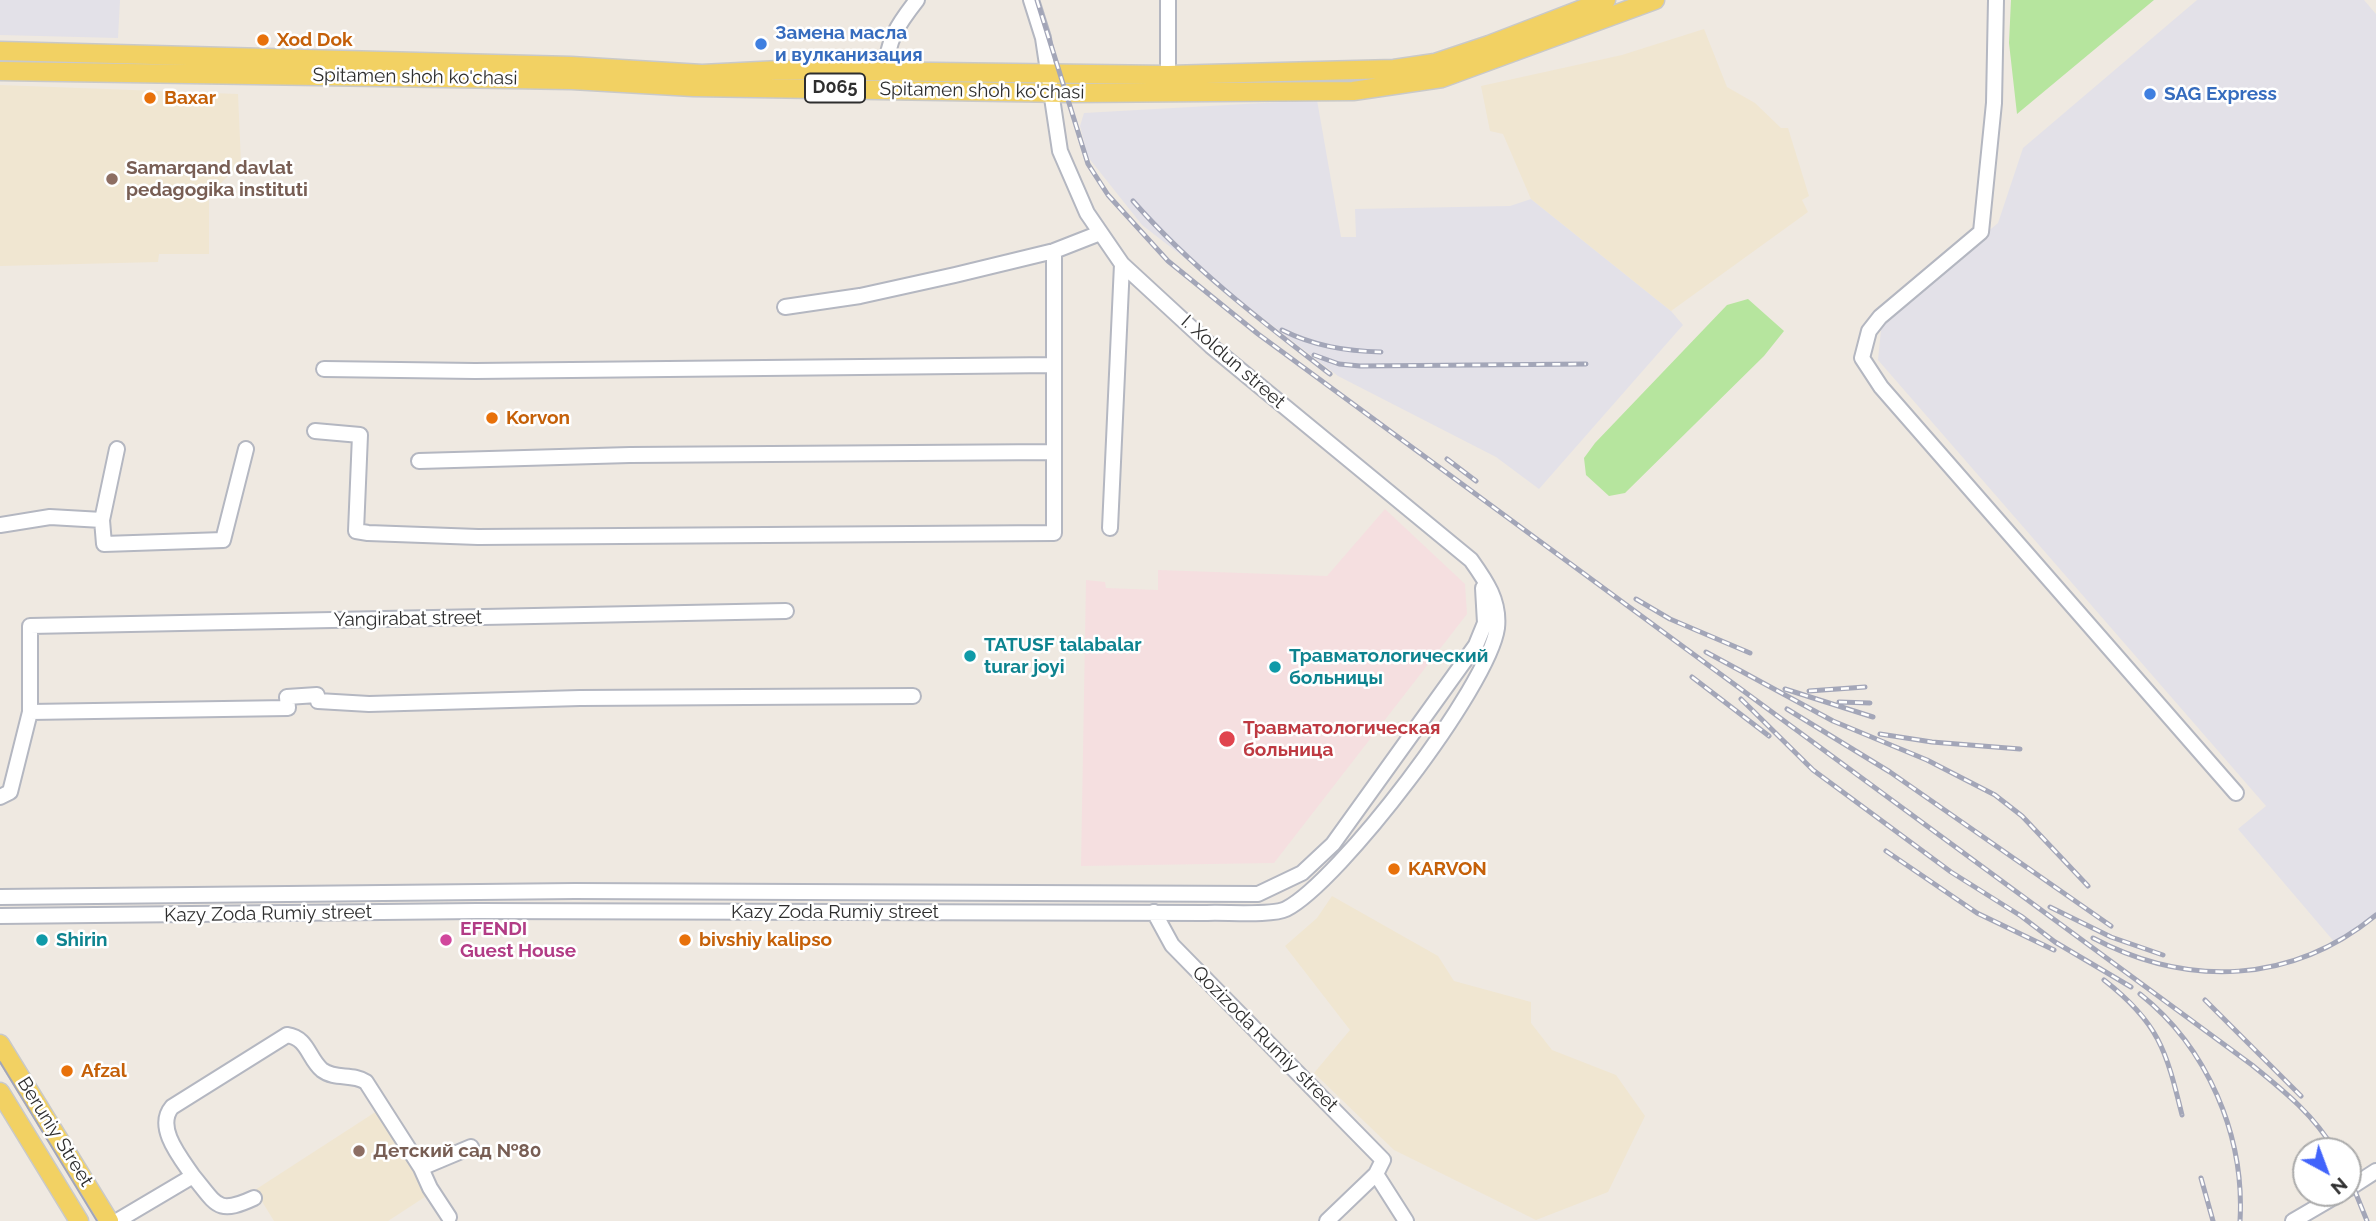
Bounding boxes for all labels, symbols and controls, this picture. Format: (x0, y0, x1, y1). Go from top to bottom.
place label: Замена масла и вулканизация (775, 22, 923, 66)
place label: Xod Dok (277, 29, 353, 51)
marker: Xod Dok (255, 32, 271, 48)
marker: Замена масла и вулканизация (753, 36, 769, 52)
street label: Spitamen shoh ko'chasi (312, 64, 518, 90)
road number: D065 (805, 74, 865, 102)
street label: Spitamen shoh ko'chasi (879, 78, 1085, 104)
place label: SAG Express (2164, 83, 2277, 105)
marker: SAG Express (2142, 86, 2158, 102)
place label: Baxar (164, 87, 216, 109)
marker: Baxar (142, 90, 158, 106)
place label: Samarqand davlat pedagogika instituti (126, 157, 308, 201)
marker: Samarqand davlat pedagogika instituti (104, 171, 120, 187)
street label: I. Xoldun street (1176, 311, 1290, 413)
place label: Korvon (506, 407, 570, 429)
marker: Korvon (484, 410, 500, 426)
street label: Yangirabat street (333, 606, 483, 632)
place label: TATUSF talabalar turar joyi (984, 634, 1142, 678)
place label: Травматологический больницы (1289, 645, 1488, 689)
marker: TATUSF talabalar turar joyi (962, 648, 978, 664)
marker: Травматологический больницы (1267, 659, 1283, 675)
place label: Травматологическая больница (1243, 717, 1440, 761)
marker: Травматологическая больница (1217, 729, 1237, 749)
place label: KARVON (1408, 858, 1487, 880)
marker: KARVON (1386, 861, 1402, 877)
street label: Kazy Zoda Rumiy street (164, 901, 372, 927)
street label: Kazy Zoda Rumiy street (731, 901, 939, 923)
place label: EFENDI Guest House (460, 918, 576, 962)
place label: Shirin (56, 929, 108, 951)
place label: bivshiy kalipso (699, 929, 832, 951)
marker: Shirin (34, 932, 50, 948)
marker: EFENDI Guest House (438, 932, 454, 948)
marker: bivshiy kalipso (677, 932, 693, 948)
street label: Qozizoda Rumiy street (1187, 961, 1343, 1117)
place label: Afzal (81, 1060, 127, 1082)
marker: Afzal (59, 1063, 75, 1079)
street label: Beruniy Street (12, 1073, 98, 1191)
north arrow (2292, 1137, 2362, 1207)
place label: Детский сад №80 (373, 1140, 541, 1162)
marker: Детский сад №80 (351, 1143, 367, 1159)
text: N (2327, 1173, 2352, 1199)

